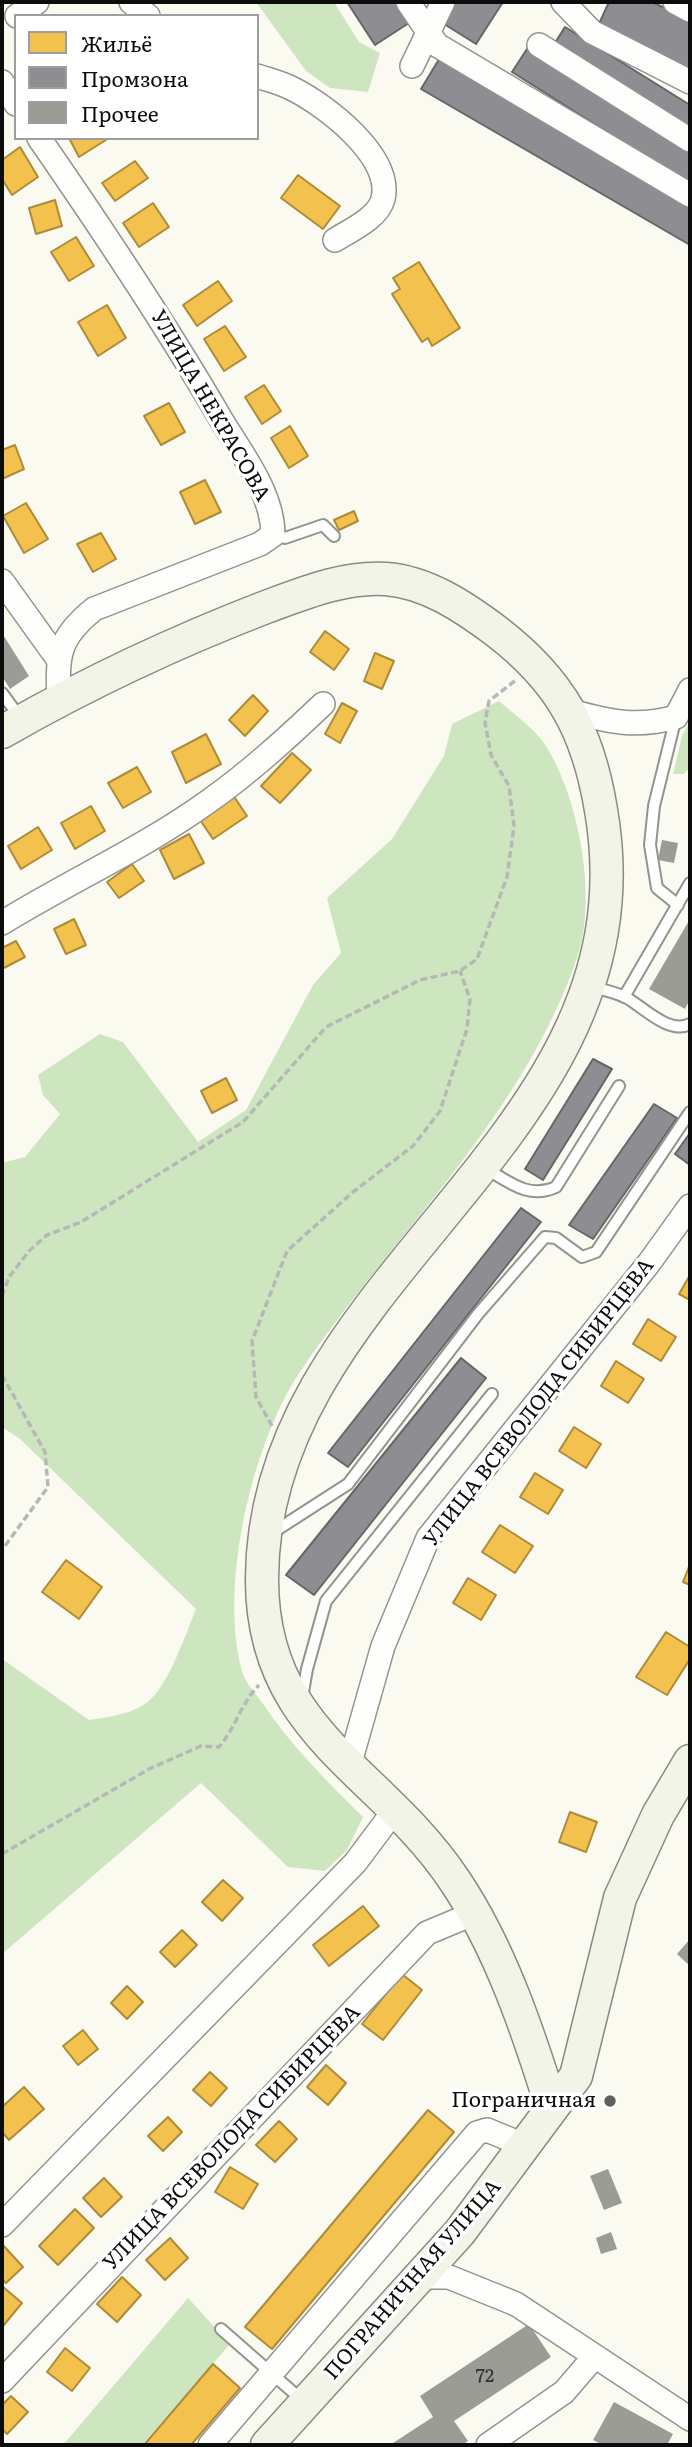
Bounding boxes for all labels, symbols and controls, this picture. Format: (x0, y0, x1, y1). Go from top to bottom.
legend (14, 14, 259, 140)
text: Жильё (81, 27, 152, 58)
text: Промзона (81, 62, 188, 93)
text: Прочее (81, 97, 159, 128)
street label: УЛИЦА НЕКРАСОВА (145, 306, 275, 506)
street label: УЛИЦА ВСЕВОЛОДА СИБИРЦЕВА (418, 1254, 660, 1552)
street label: УЛИЦА ВСЕВОЛОДА СИБИРЦЕВА (98, 2000, 366, 2276)
place label: Пограничная (451, 2088, 596, 2114)
marker: Пограничная (602, 2093, 618, 2109)
street label: ПОГРАНИЧНАЯ УЛИЦА (319, 2175, 507, 2385)
house number: 72 (476, 2366, 494, 2388)

